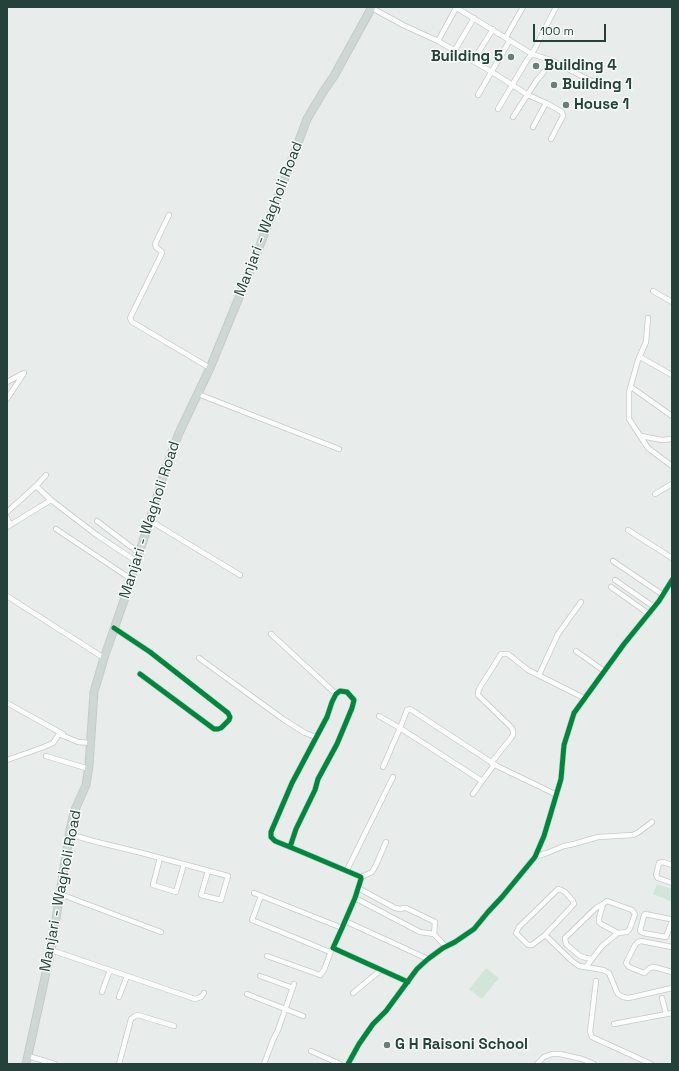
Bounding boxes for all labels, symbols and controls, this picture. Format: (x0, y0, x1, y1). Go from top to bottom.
scale bar (535, 16, 608, 42)
text: 100 m (540, 23, 574, 39)
place label: Building 5 (431, 48, 503, 66)
marker: Building 5 (506, 52, 516, 62)
place label: Building 4 (544, 57, 617, 75)
marker: Building 4 (531, 61, 541, 71)
place label: Building 1 (562, 76, 632, 94)
marker: Building 1 (549, 80, 559, 90)
place label: House 1 (574, 96, 629, 114)
marker: House 1 (561, 100, 571, 110)
street label: Manjari - Wagholi Road (231, 139, 307, 299)
street label: Manjari - Wagholi Road (116, 439, 184, 601)
street label: Manjari - Wagholi Road (36, 809, 86, 973)
place label: G H Raisoni School (395, 1036, 528, 1054)
marker: G H Raisoni School (382, 1040, 392, 1050)

